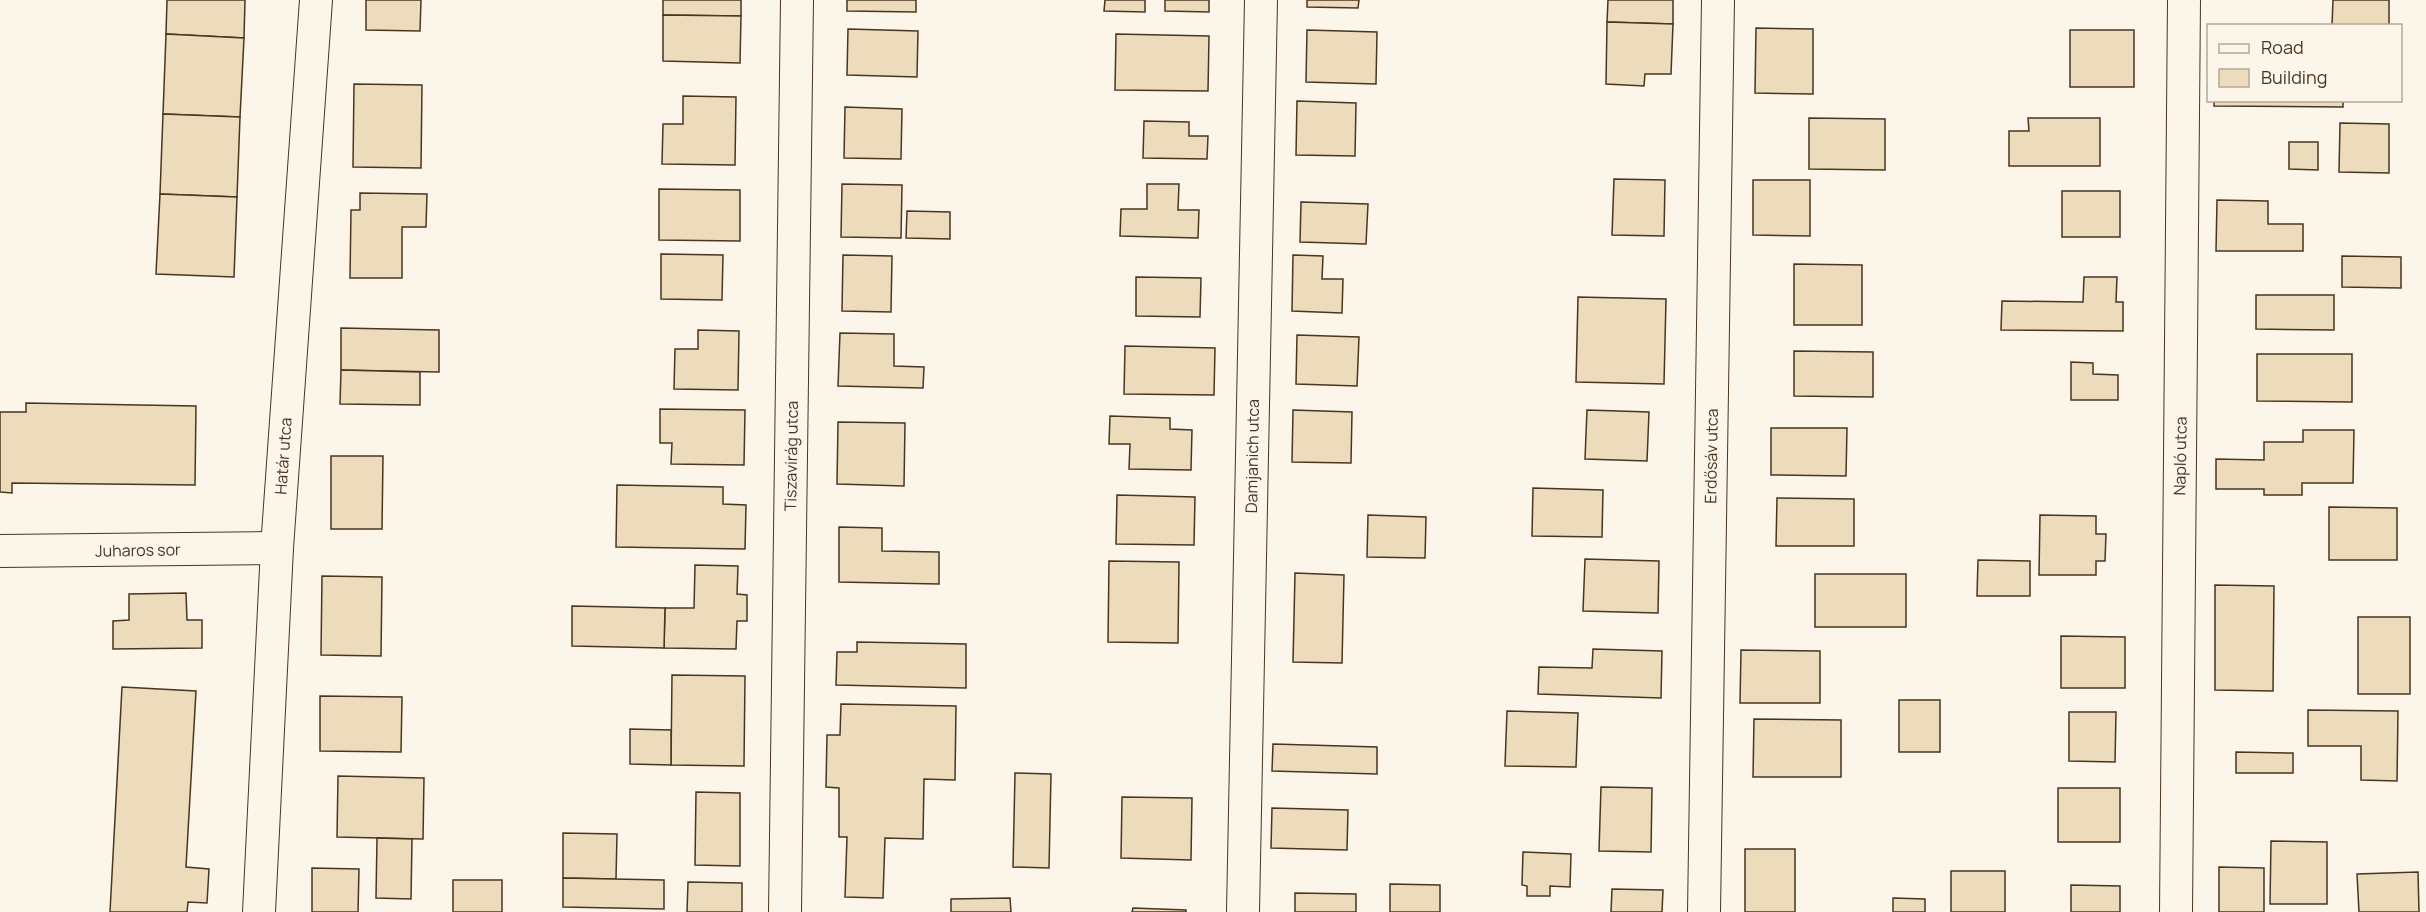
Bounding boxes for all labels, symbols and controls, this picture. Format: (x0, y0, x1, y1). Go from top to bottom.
legend (2207, 24, 2402, 102)
text: Road (2261, 35, 2304, 59)
text: Building (2261, 65, 2327, 89)
street label: Damjanich utca (1240, 399, 1264, 513)
street label: Tiszavirág utca (779, 401, 803, 511)
street label: Erdősáv utca (1699, 408, 1723, 504)
street label: Napló utca (2168, 416, 2192, 496)
street label: Határ utca (269, 417, 297, 495)
street label: Juharos sor (95, 538, 181, 562)

